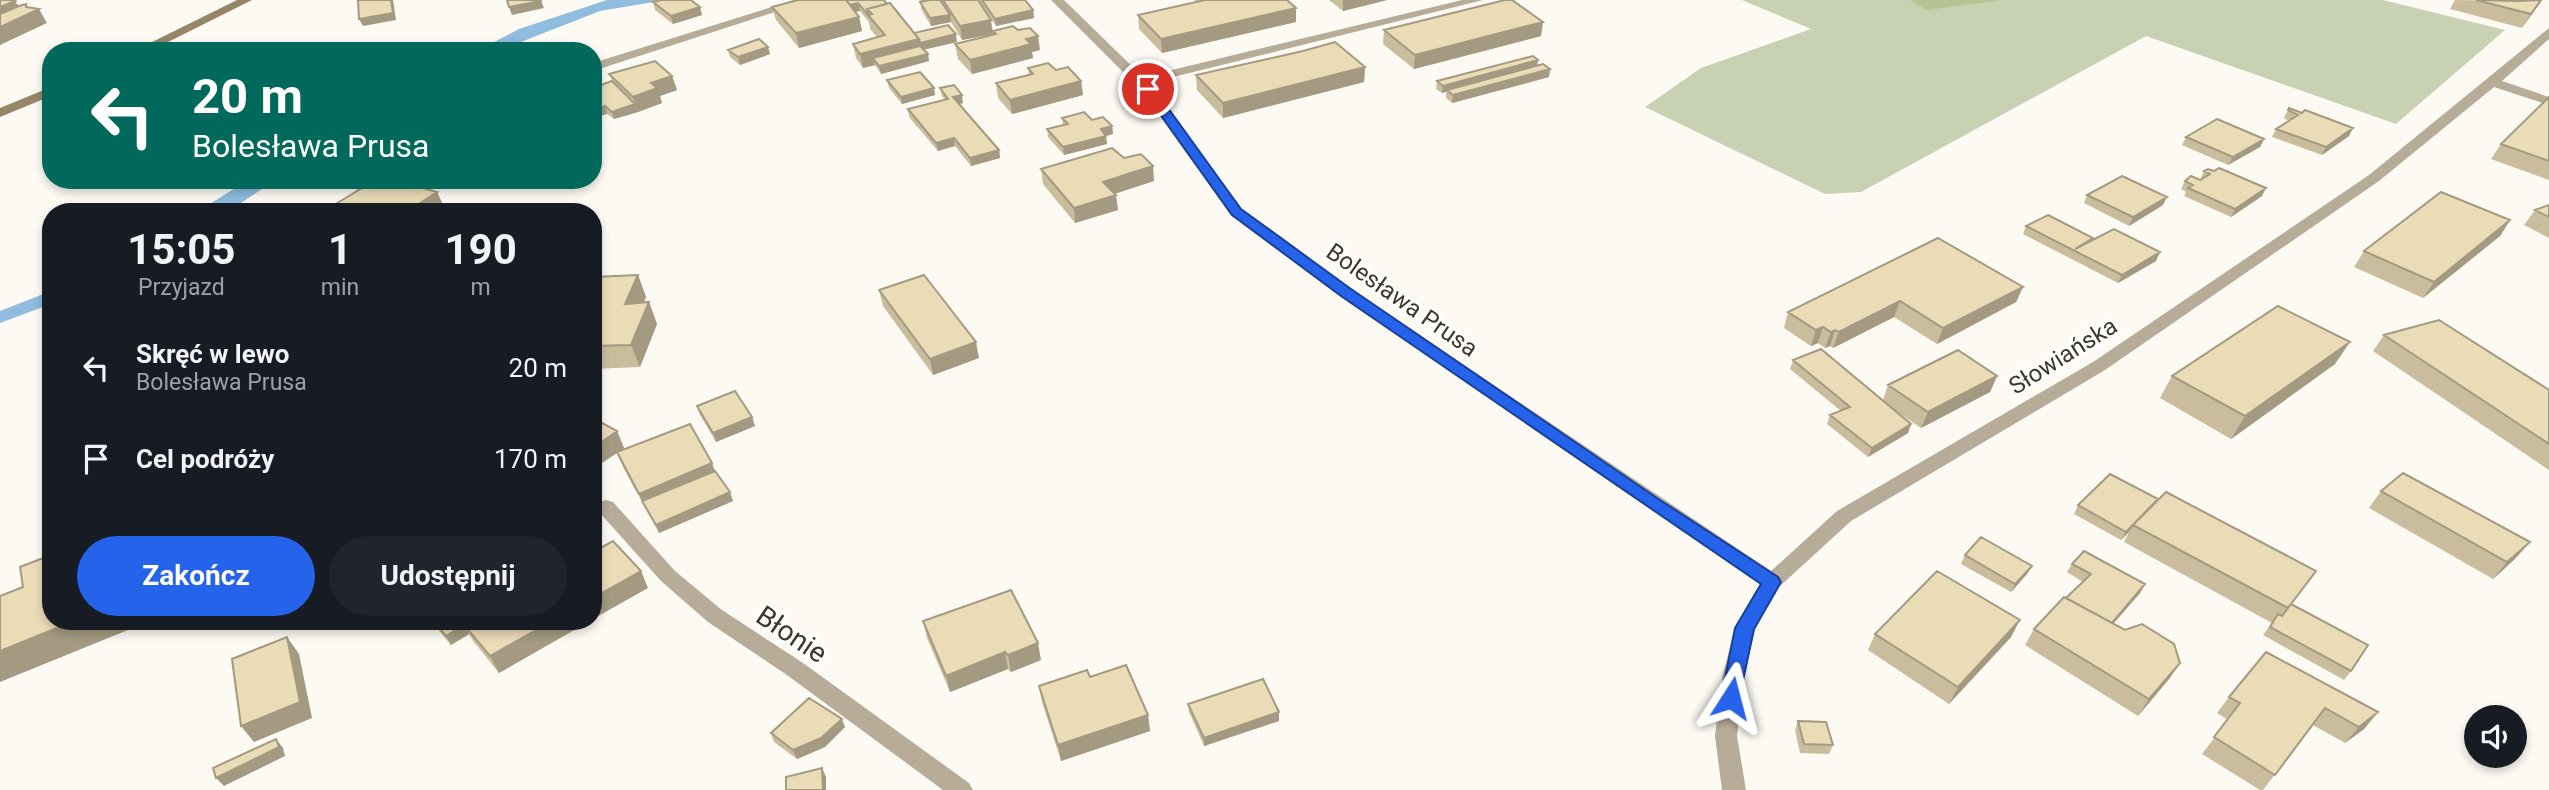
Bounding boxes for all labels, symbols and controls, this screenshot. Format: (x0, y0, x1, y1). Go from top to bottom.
pin (1118, 59, 1178, 119)
text: 20 m (192, 68, 303, 125)
icon: left (77, 70, 168, 161)
icon: arrive (1129, 70, 1167, 108)
text: Bolesława Prusa (192, 127, 430, 165)
text: 15:05 (127, 225, 235, 274)
text: 1 (328, 225, 352, 274)
text: 190 (444, 225, 517, 274)
street label: Bolesława Prusa (1321, 237, 1483, 363)
text: Przyjazd (138, 274, 225, 301)
text: min (321, 274, 359, 301)
text: m (471, 274, 491, 301)
street label: Słowiańska (2004, 312, 2122, 400)
text: Skręć w lewo (136, 339, 289, 369)
icon: left (77, 349, 115, 387)
text: 20 m (509, 353, 567, 383)
text: Bolesława Prusa (136, 369, 307, 396)
icon: arrive (77, 440, 115, 478)
text: Cel podróży (136, 444, 274, 474)
text: 170 m (494, 444, 567, 474)
button: Zakończ (77, 536, 315, 616)
button: Udostępnij (329, 536, 567, 616)
street label: Błonie (750, 599, 833, 670)
position arrow (1694, 661, 1768, 735)
map controls (2464, 705, 2527, 768)
button: sound (2464, 705, 2527, 768)

